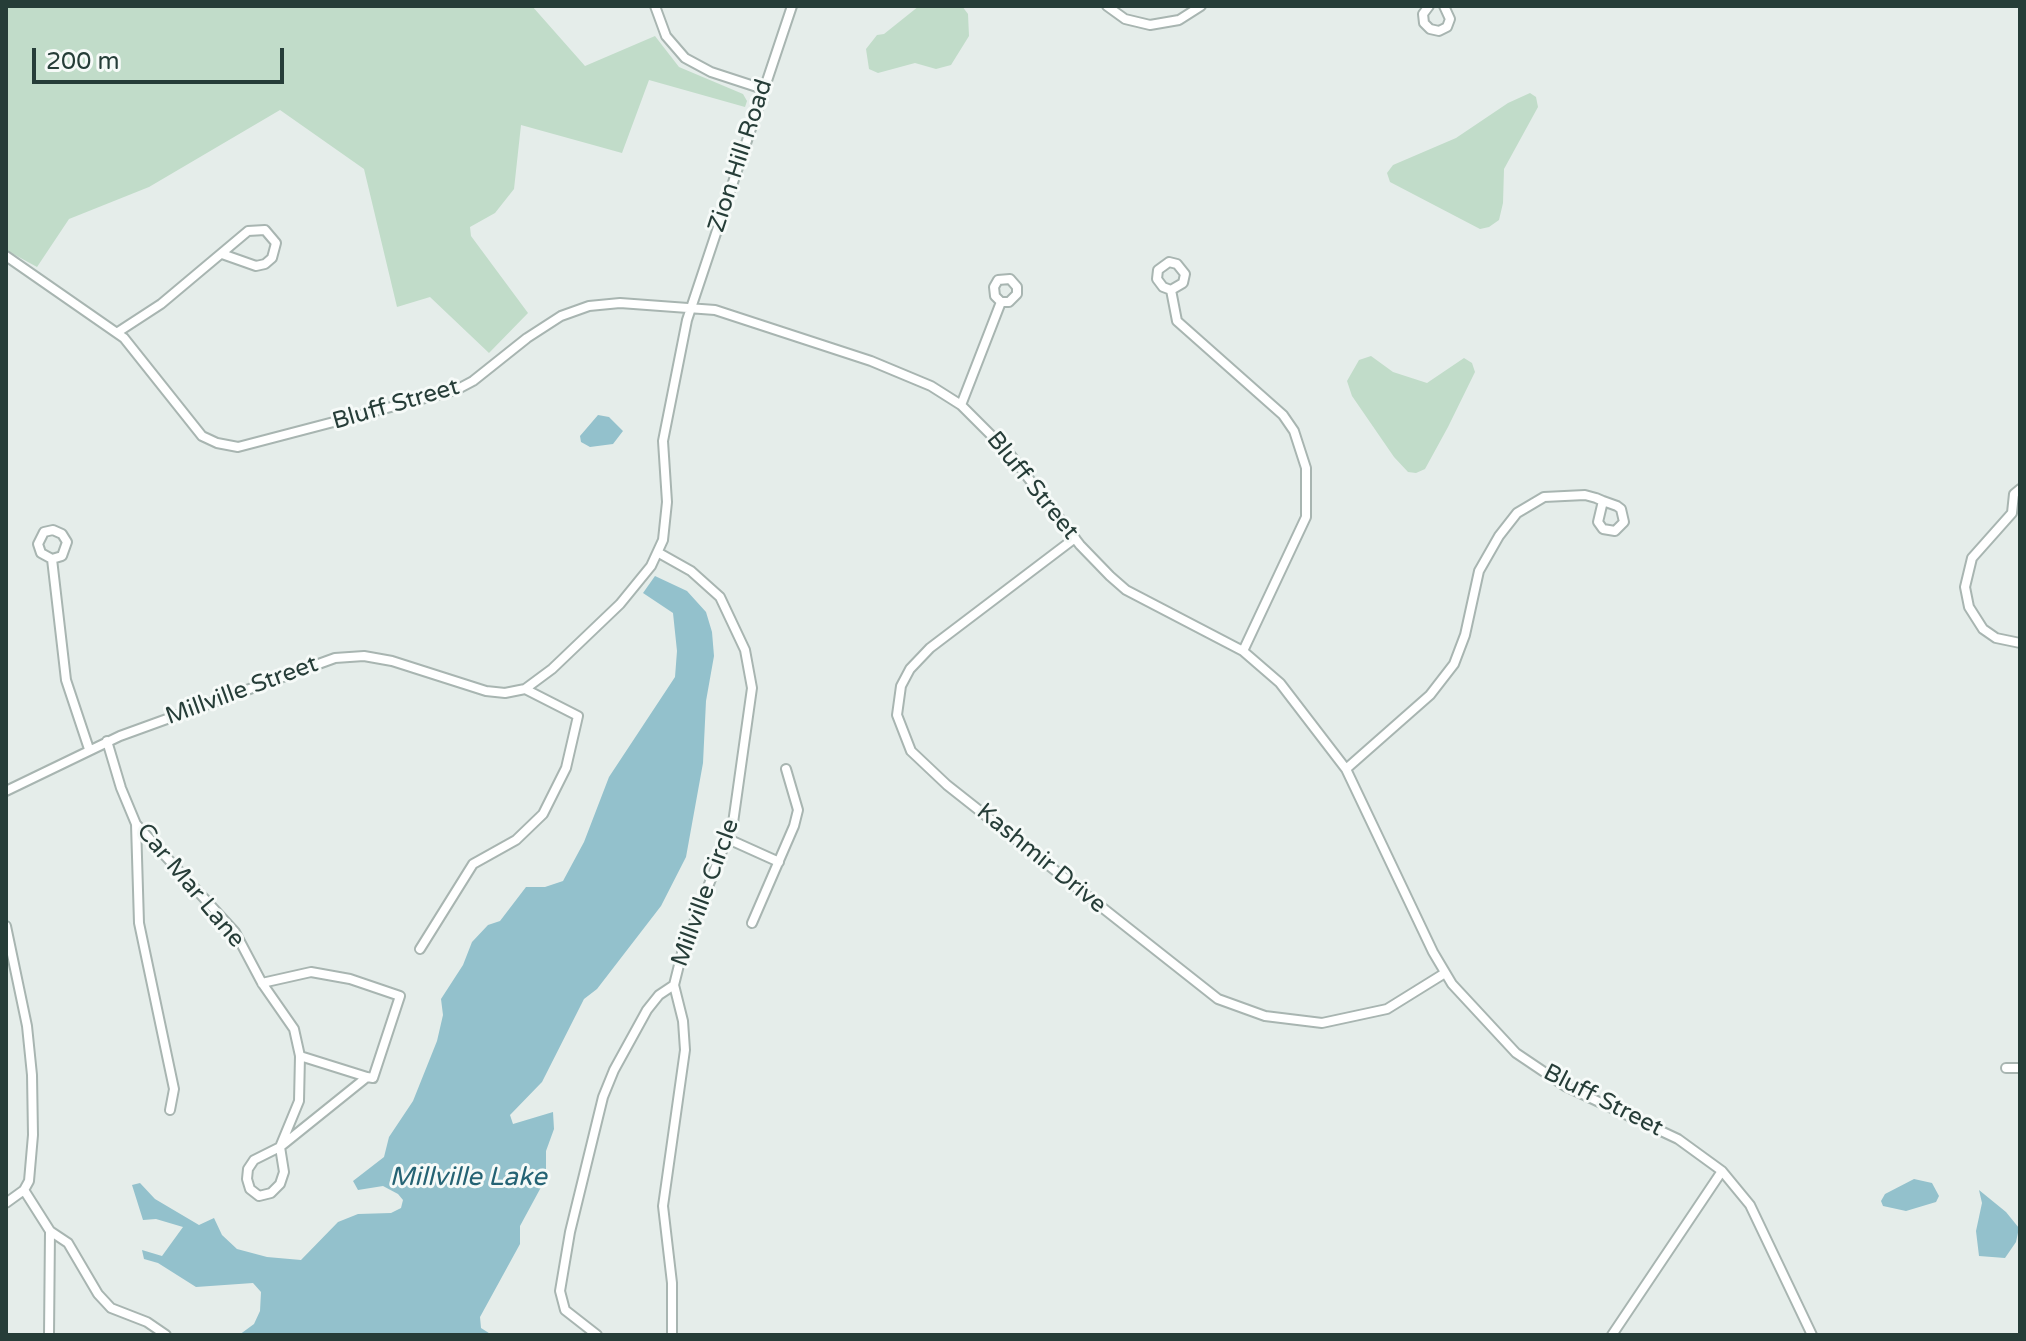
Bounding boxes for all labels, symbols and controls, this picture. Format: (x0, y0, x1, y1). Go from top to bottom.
scale bar (36, 32, 288, 82)
text: 200 m (46, 47, 120, 76)
street label: Zion Hill Road (703, 76, 779, 236)
street label: Bluff Street (329, 373, 463, 437)
street label: Bluff Street (980, 426, 1084, 546)
street label: Millville Street (162, 650, 322, 732)
street label: Kashmir Drive (970, 798, 1112, 920)
street label: Millville Circle (666, 815, 746, 971)
street label: Car Mar Lane (130, 818, 250, 954)
street label: Bluff Street (1538, 1059, 1668, 1143)
water label: Millville Lake (389, 1162, 547, 1194)

